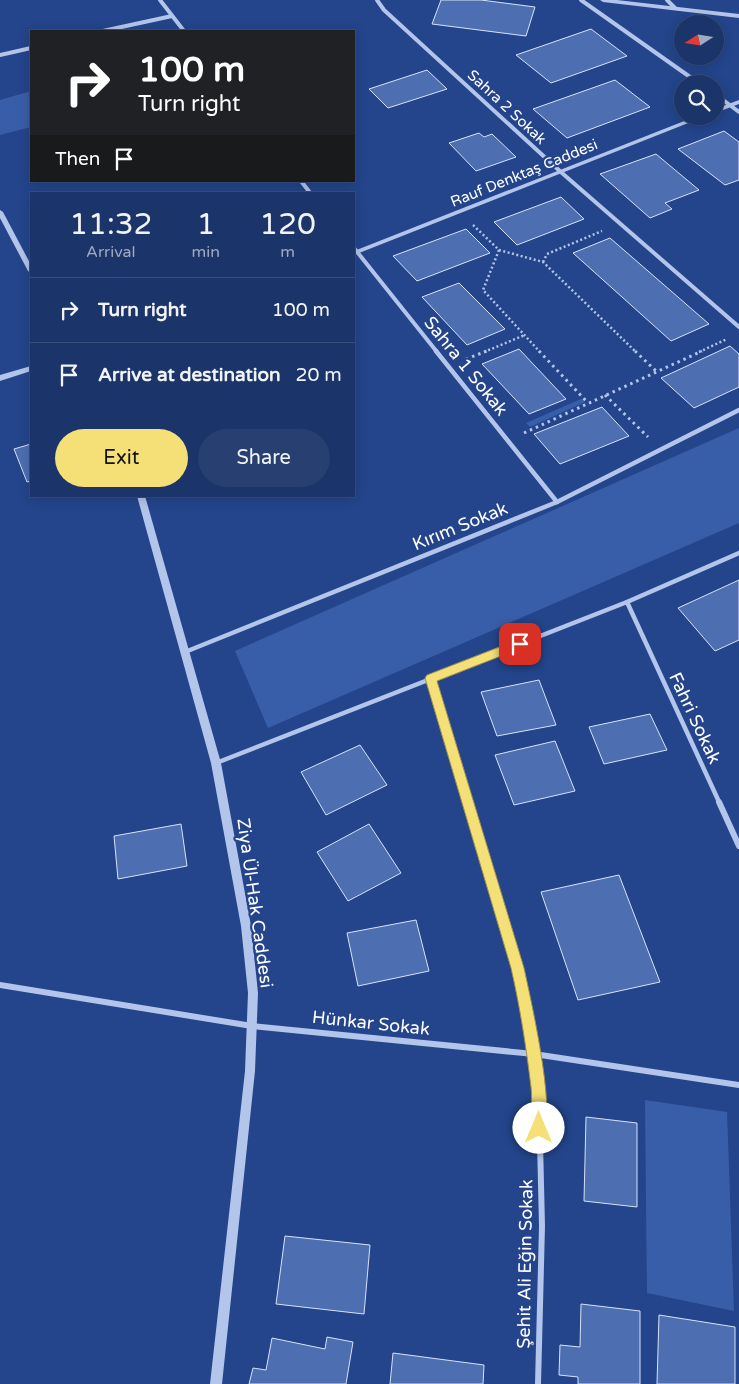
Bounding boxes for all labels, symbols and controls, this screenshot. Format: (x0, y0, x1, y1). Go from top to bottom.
north arrow (674, 15, 724, 65)
map controls (674, 15, 724, 125)
text: 100 m (138, 49, 245, 91)
icon: right (55, 50, 120, 115)
street label: Sahra 2 Sokak (464, 66, 550, 148)
button: search (674, 75, 724, 125)
text: Turn right (138, 91, 240, 117)
street label: Rauf Denktaş Caddesi (448, 135, 600, 211)
icon: arrive (110, 145, 138, 173)
text: Then (55, 148, 100, 170)
text: 11:32 (69, 206, 152, 243)
text: 1 (196, 206, 215, 243)
text: 120 (259, 206, 316, 243)
text: Arrival (86, 242, 136, 262)
text: min (192, 242, 220, 262)
text: m (280, 242, 295, 262)
icon: right (55, 296, 83, 324)
text: Turn right (98, 299, 186, 321)
text: 100 m (272, 299, 330, 321)
street label: Sahra 1 Sokak (419, 312, 513, 420)
icon: arrive (55, 361, 83, 389)
text: Arrive at destination (98, 364, 281, 386)
text: 20 m (296, 364, 342, 386)
button: Exit (55, 429, 188, 487)
button: Share (198, 429, 330, 487)
street label: Kırım Sokak (409, 497, 511, 555)
pin (499, 623, 541, 665)
icon: arrive (506, 630, 534, 658)
street label: Fahri Sokak (664, 669, 726, 767)
street label: Ziya Ül-Hak Caddesi (232, 817, 278, 989)
street label: Hünkar Sokak (311, 1006, 431, 1040)
position arrow (512, 1101, 564, 1153)
street label: Şehit Ali Eğin Sokak (513, 1179, 537, 1349)

